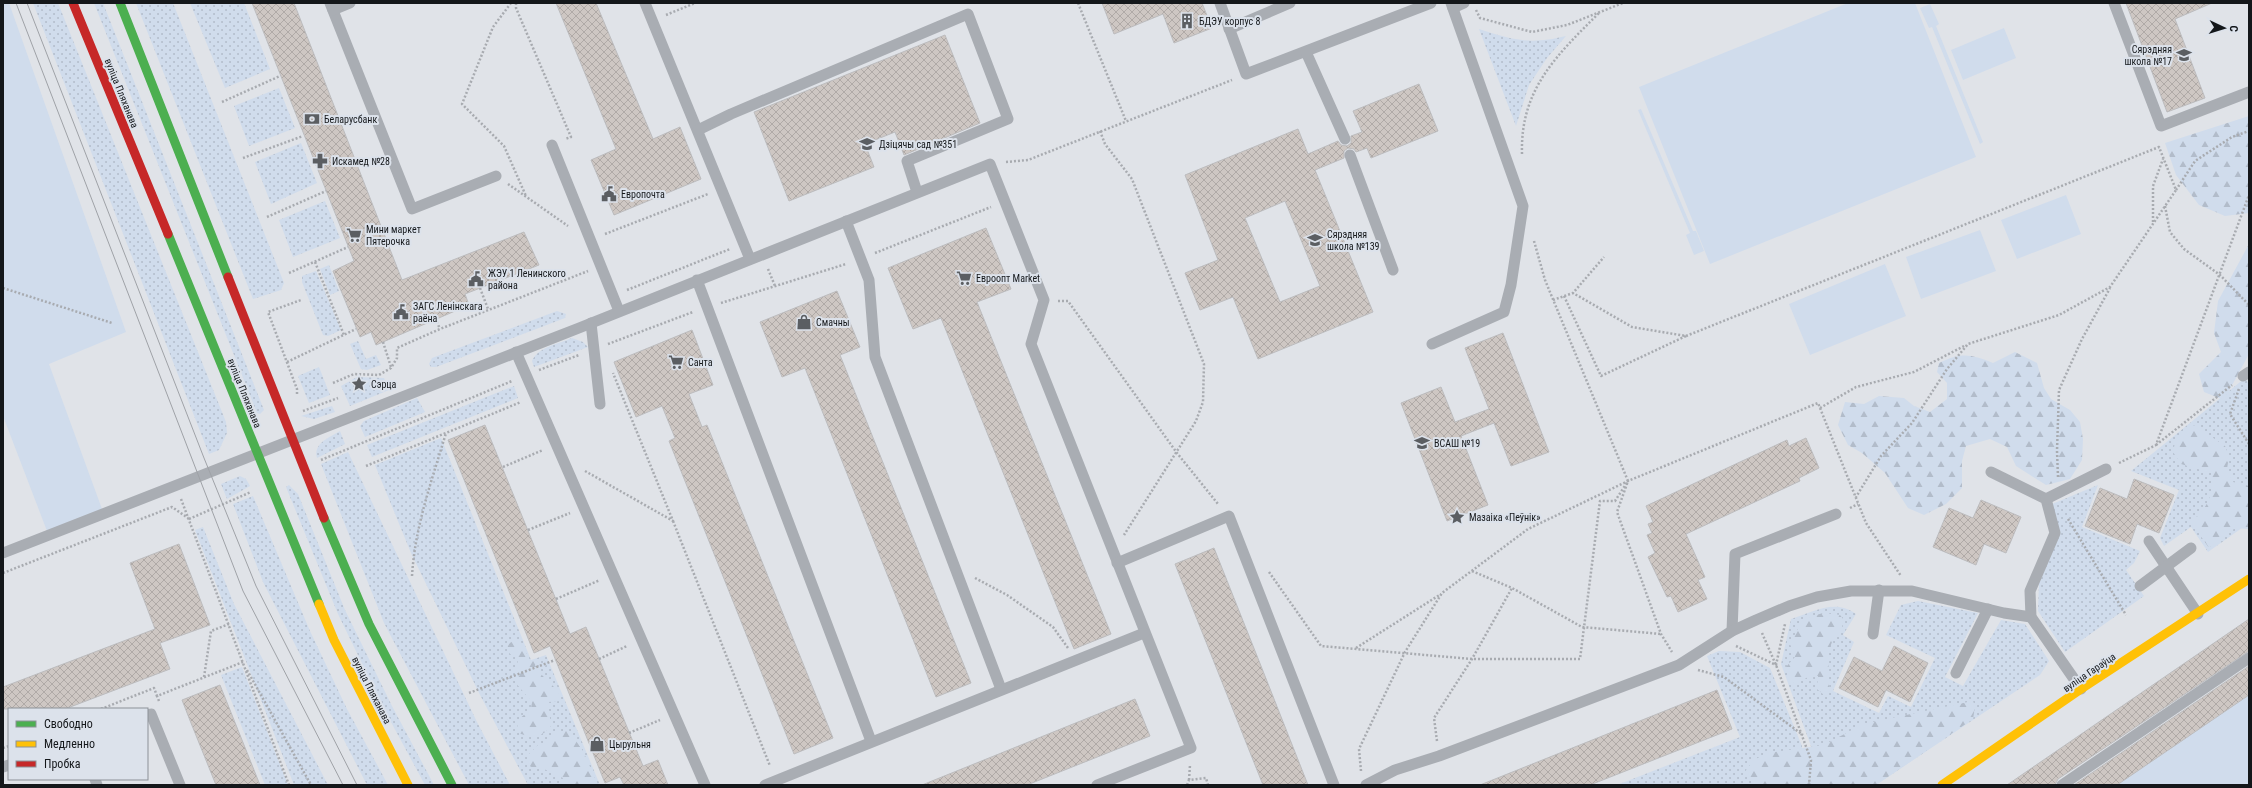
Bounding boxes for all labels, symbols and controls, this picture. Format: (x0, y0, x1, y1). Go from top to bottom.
north arrow (2204, 8, 2244, 48)
building icon: БДЭУ корпус 8 (1178, 12, 1196, 30)
place label: БДЭУ корпус 8 (1199, 16, 1260, 27)
text: С (2227, 25, 2240, 32)
place label: Сярэдняя школа №17 (2124, 44, 2172, 67)
school or university icon: Сярэдняя школа №17 (2175, 46, 2193, 64)
street label: вуліца Пляханава (103, 57, 141, 130)
bank icon: Беларусбанк (303, 110, 321, 128)
place label: Беларусбанк (324, 114, 377, 125)
school or university icon: Дзіцячы сад №351 (858, 135, 876, 153)
place label: Дзіцячы сад №351 (879, 139, 957, 150)
pharmacy icon: Искамед №28 (311, 152, 329, 170)
place label: Искамед №28 (332, 156, 390, 167)
public building icon: Европочта (600, 185, 618, 203)
place label: Европочта (621, 189, 665, 200)
place label: Мини маркет Пятерочка (366, 224, 421, 247)
supermarket icon: Мини маркет Пятерочка (345, 226, 363, 244)
place label: Сярэдняя школа №139 (1327, 229, 1380, 252)
school or university icon: Сярэдняя школа №139 (1306, 231, 1324, 249)
place label: ЖЭУ 1 Ленинского района (488, 268, 566, 291)
supermarket icon: Евроопт Market (955, 269, 973, 287)
public building icon: ЖЭУ 1 Ленинского района (467, 270, 485, 288)
place label: Евроопт Market (976, 273, 1040, 284)
place label: ЗАГС Ленінскага раёна (413, 301, 483, 324)
public building icon: ЗАГС Ленінскага раёна (392, 303, 410, 321)
shop icon: Смачны (795, 313, 813, 331)
place label: Смачны (816, 317, 850, 328)
supermarket icon: Санта (667, 353, 685, 371)
street label: вуліца Пляханава (226, 357, 264, 430)
place label: Санта (688, 357, 713, 368)
place icon: Сэрца (350, 375, 368, 393)
place label: Сэрца (371, 379, 397, 390)
school or university icon: ВСАШ №19 (1413, 434, 1431, 452)
place label: ВСАШ №19 (1434, 438, 1480, 449)
place icon: Мазаіка «Пеўнік» (1448, 508, 1466, 526)
place label: Мазаіка «Пеўнік» (1469, 512, 1540, 523)
street label: вуліца Гараўца (2061, 651, 2118, 694)
street label: вуліца Пляханава (350, 655, 393, 726)
legend (8, 708, 148, 780)
text: Свободно (44, 717, 93, 731)
shop icon: Цырульня (588, 735, 606, 753)
text: Медленно (44, 737, 95, 751)
place label: Цырульня (609, 739, 651, 750)
text: Пробка (44, 757, 81, 771)

